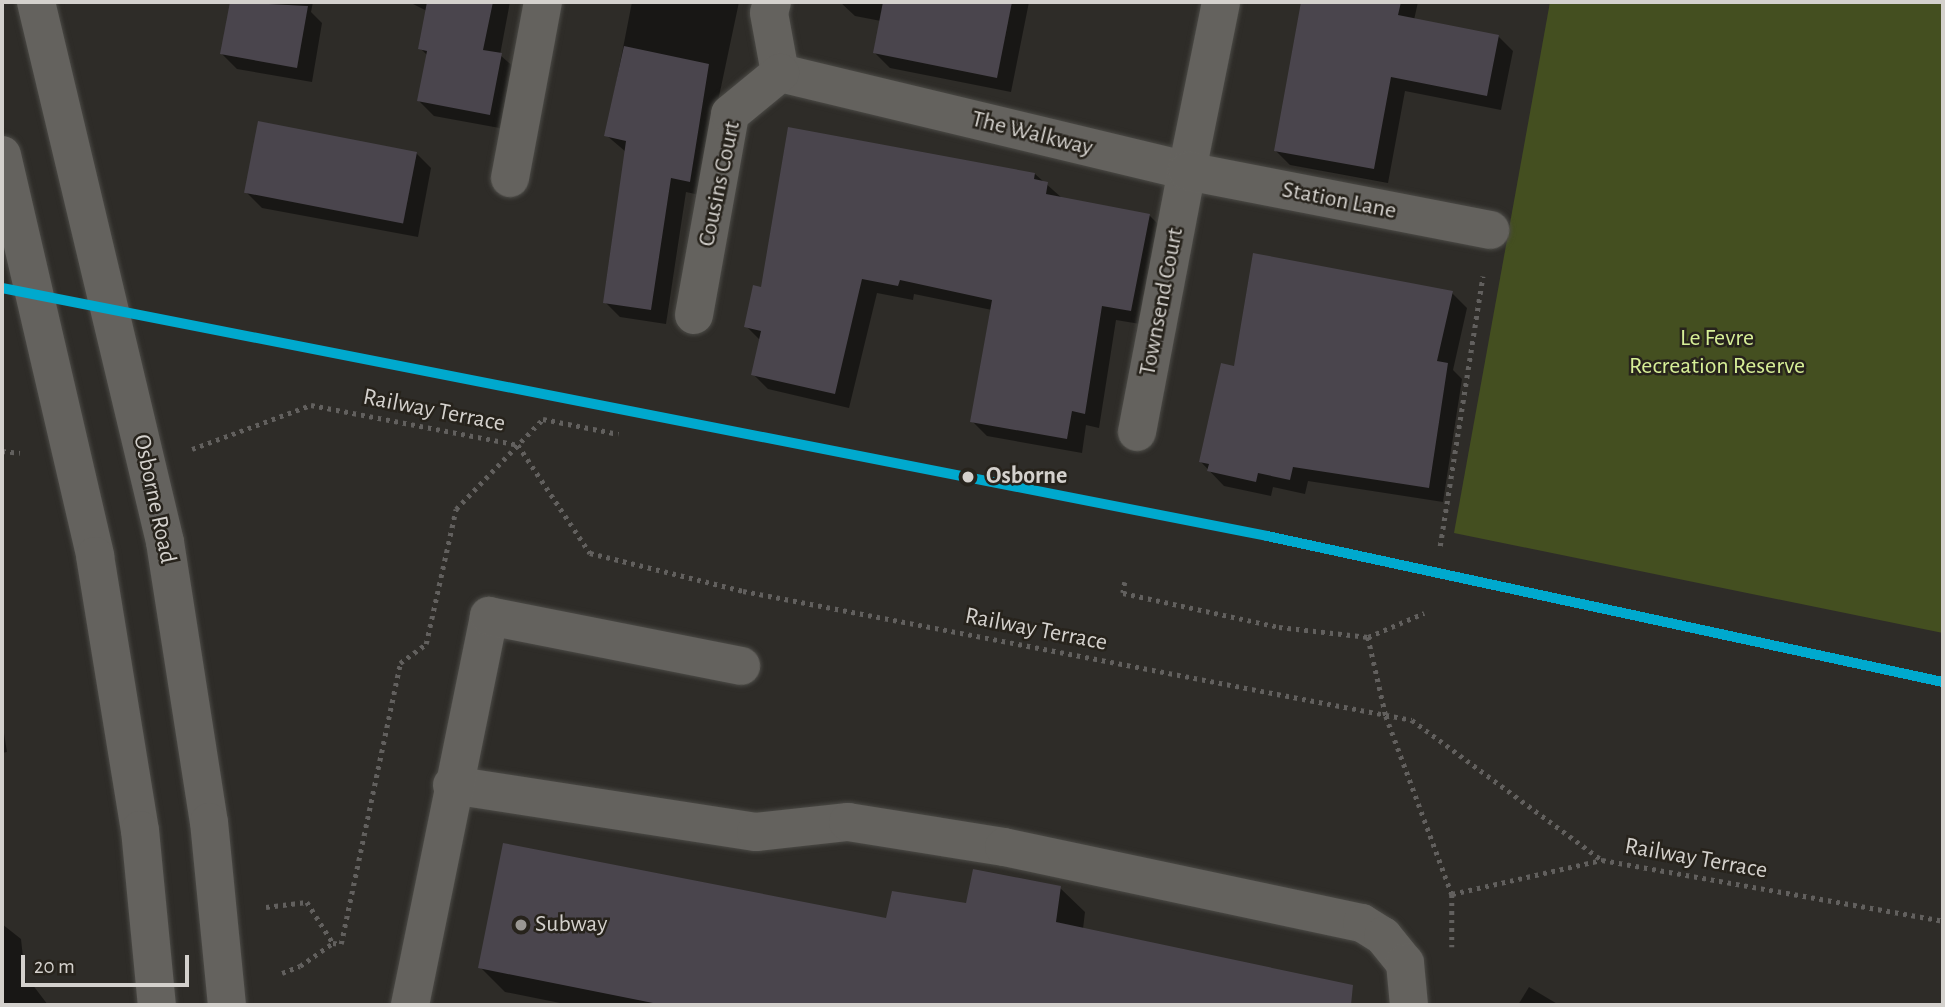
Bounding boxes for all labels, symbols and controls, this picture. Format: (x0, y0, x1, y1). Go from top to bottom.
street label: The Walkway (968, 105, 1096, 163)
street label: Cousins Court (693, 119, 747, 249)
street label: Station Lane (1279, 176, 1399, 226)
street label: Townsend Court (1134, 226, 1190, 378)
park label: Le Fevre Recreation Reserve (1629, 325, 1805, 381)
street label: Railway Terrace (360, 383, 508, 439)
street label: Osborne Road (126, 432, 182, 566)
place label: Osborne (986, 463, 1067, 491)
marker: Osborne (957, 466, 979, 488)
street label: Railway Terrace (962, 602, 1110, 658)
street label: Railway Terrace (1622, 832, 1770, 886)
place label: Subway (535, 911, 607, 939)
marker: Subway (513, 917, 529, 933)
scale bar (24, 940, 192, 984)
text: 20 m (34, 956, 75, 977)

